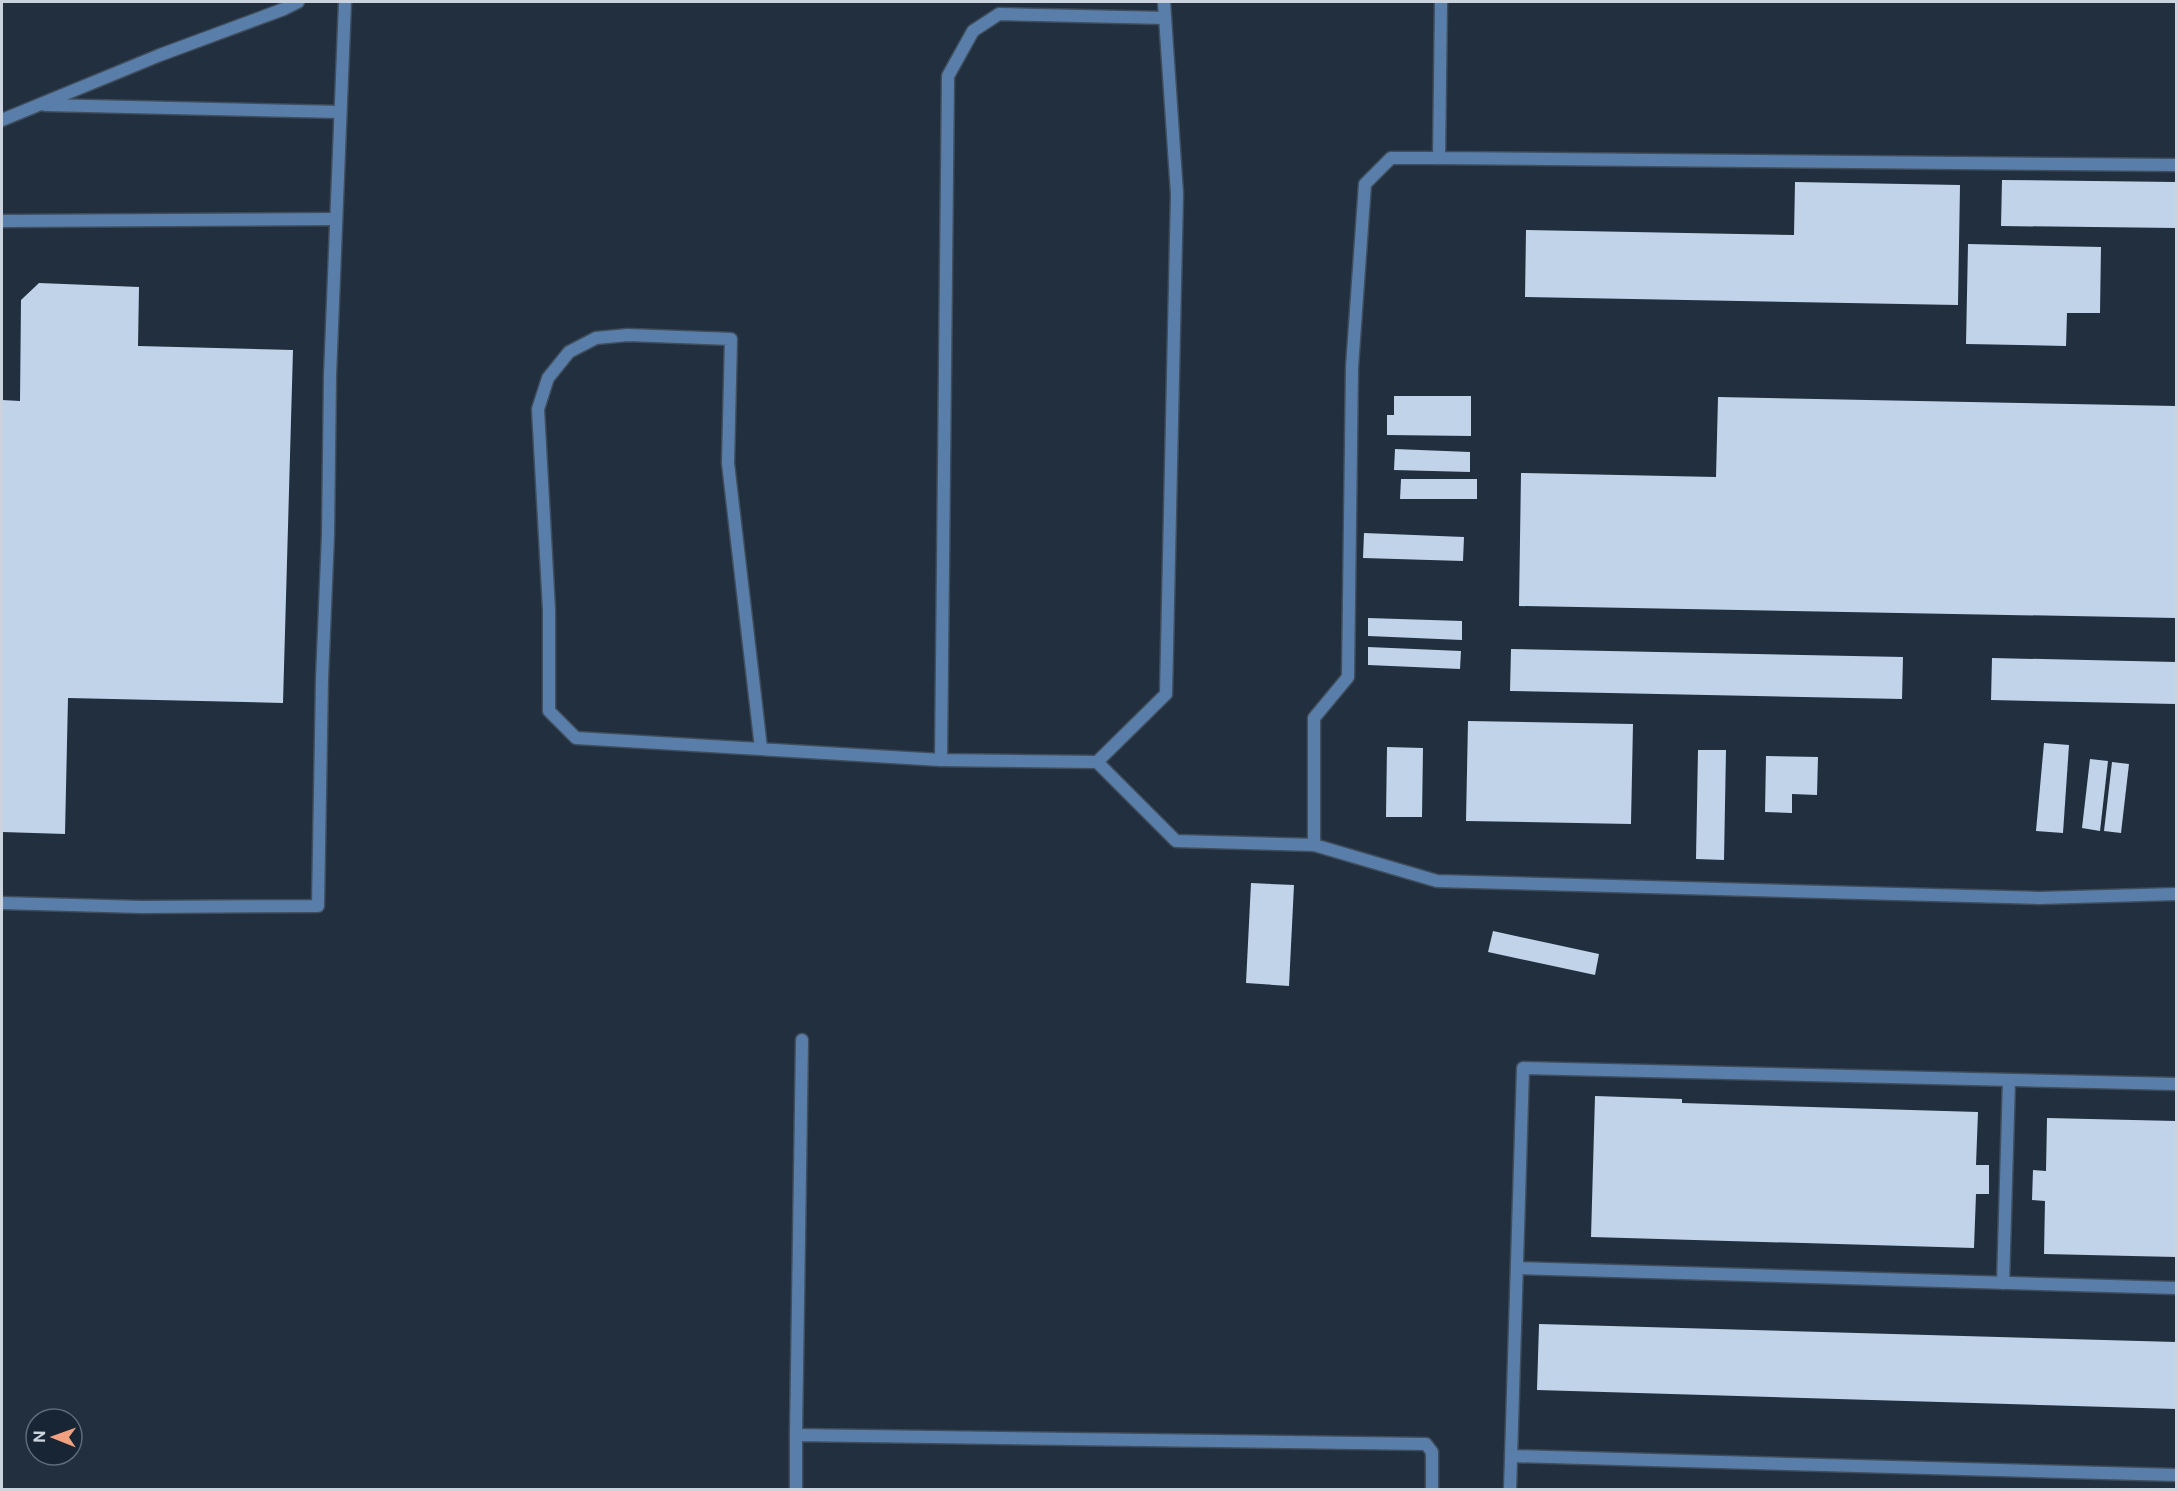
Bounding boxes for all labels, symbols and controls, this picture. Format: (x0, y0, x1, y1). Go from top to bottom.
north arrow (24, 1407, 84, 1467)
text: N (30, 1430, 49, 1443)

